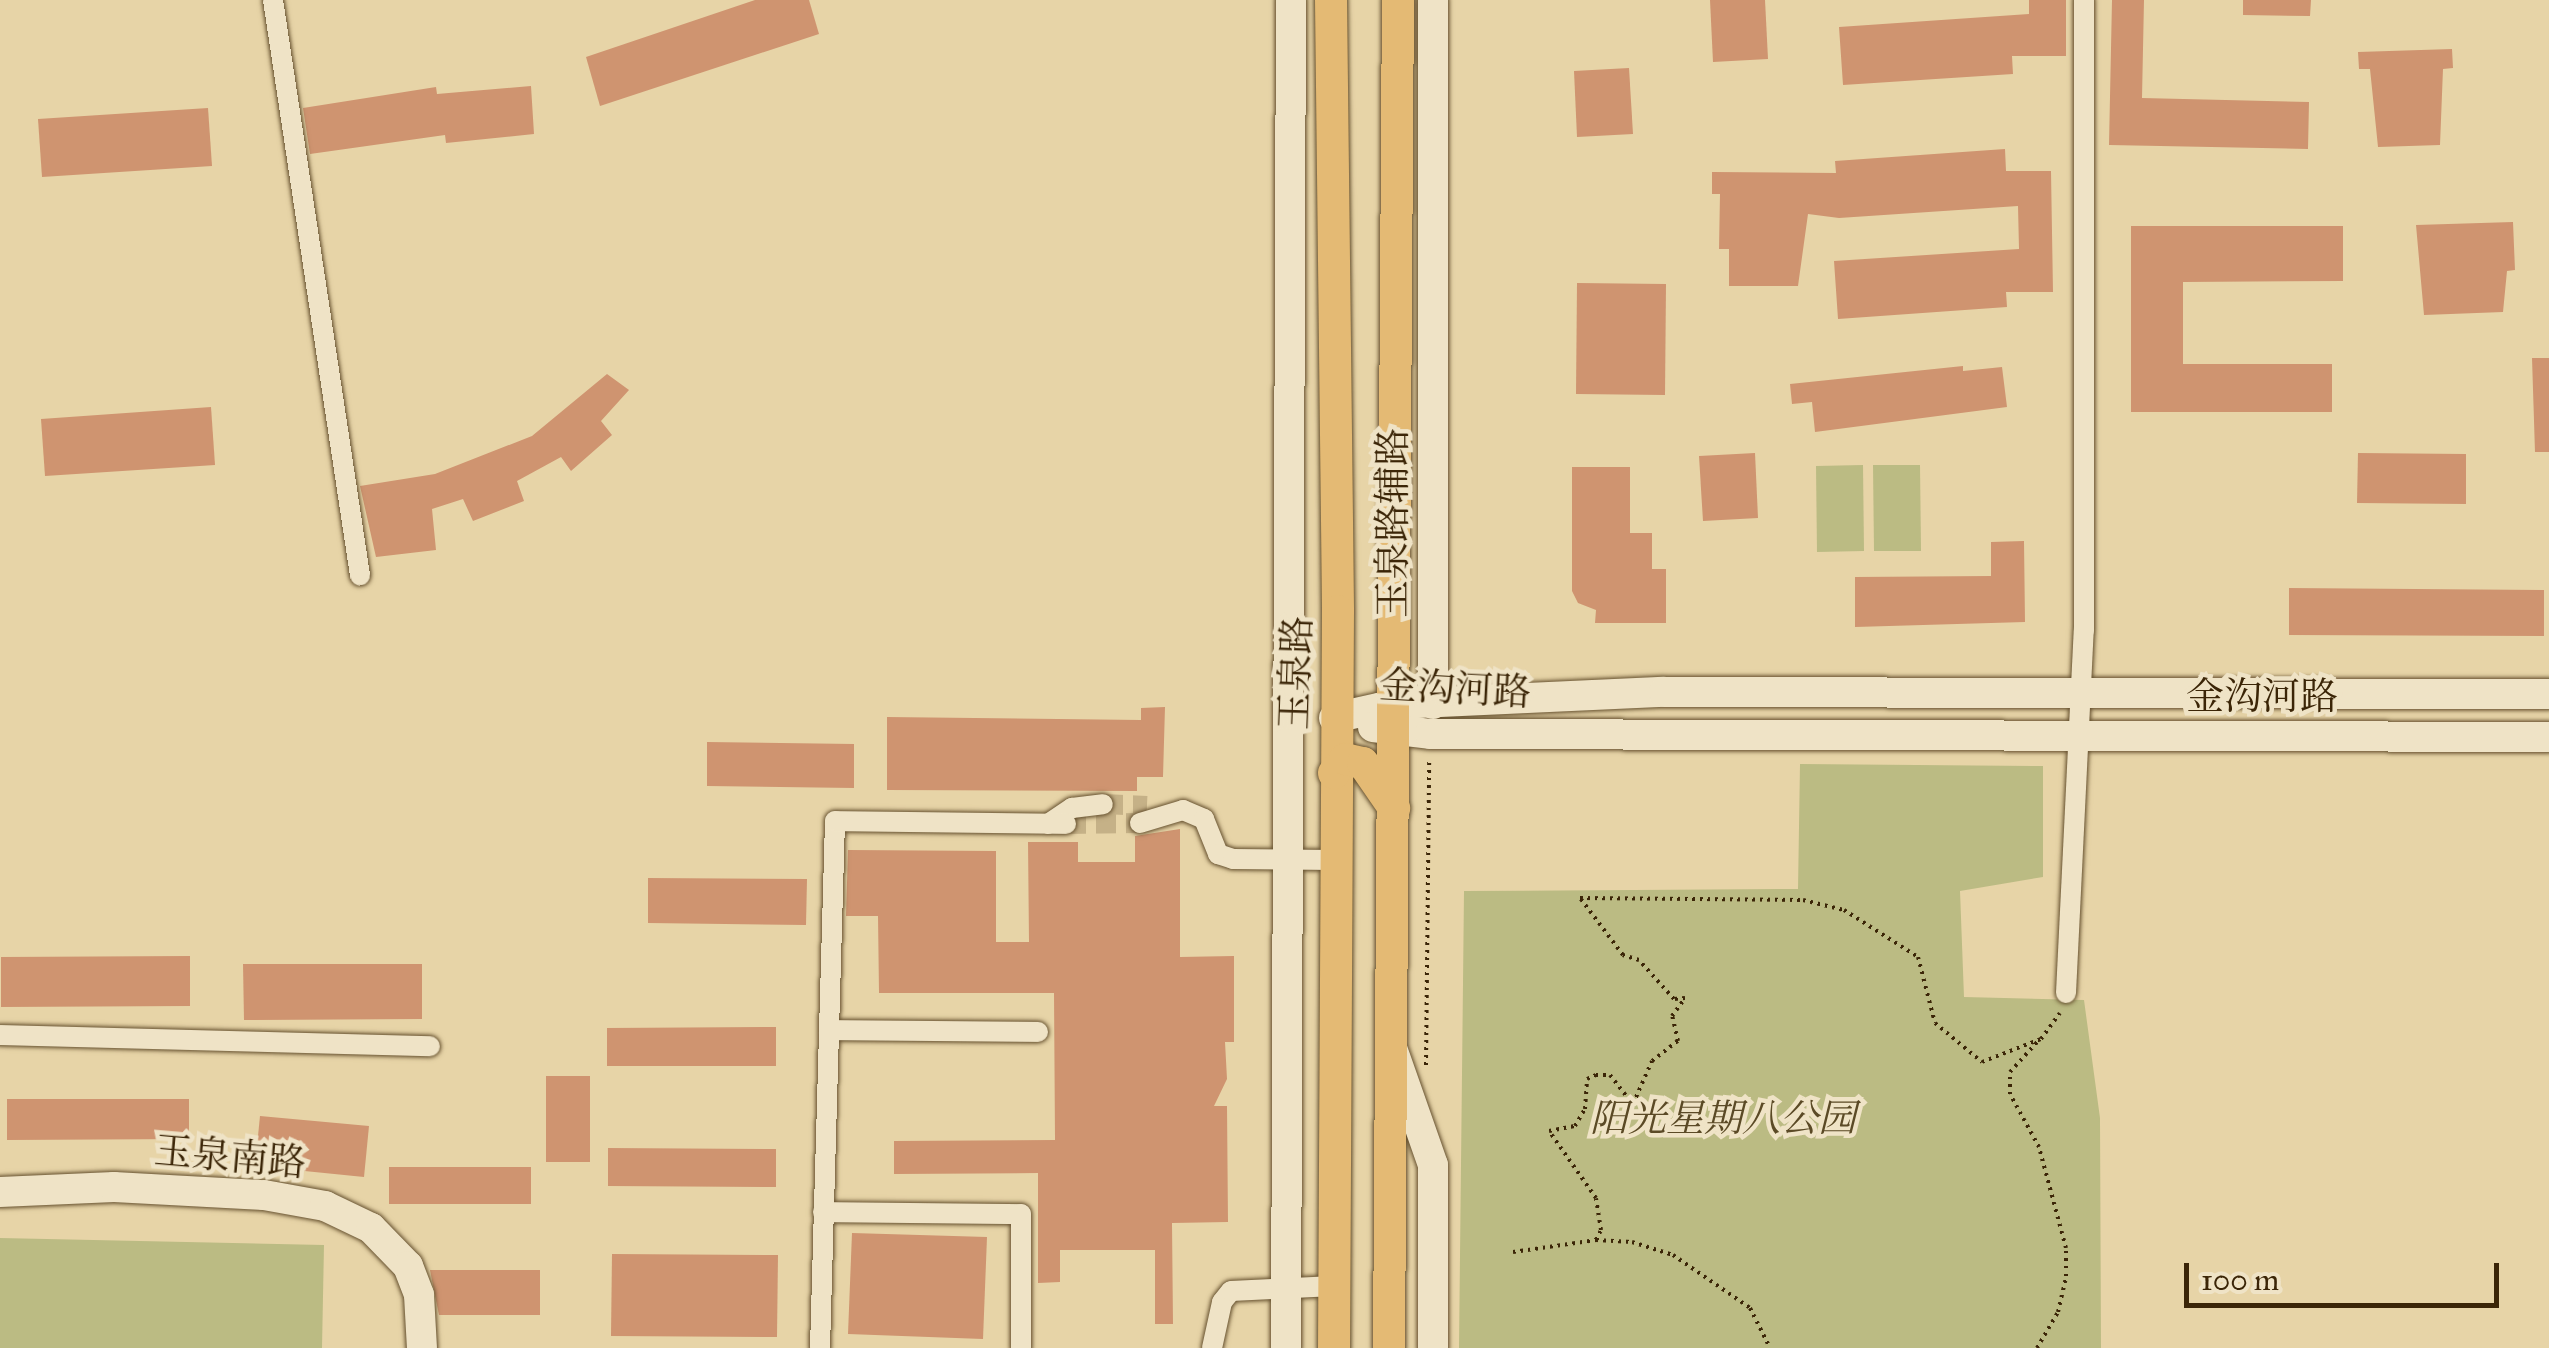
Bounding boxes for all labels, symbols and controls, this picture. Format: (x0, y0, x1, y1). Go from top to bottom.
street label: 玉泉路辅路 (1370, 428, 1416, 618)
street label: 玉泉路 (1271, 615, 1321, 731)
street label: 金沟河路 (1378, 662, 1532, 716)
street label: 金沟河路 (2186, 674, 2338, 720)
park label: 阳光星期八公园 (1590, 1096, 1856, 1142)
street label: 玉泉南路 (152, 1128, 308, 1186)
scale bar (2189, 1243, 2504, 1305)
text: 100 m (2201, 1262, 2279, 1298)

